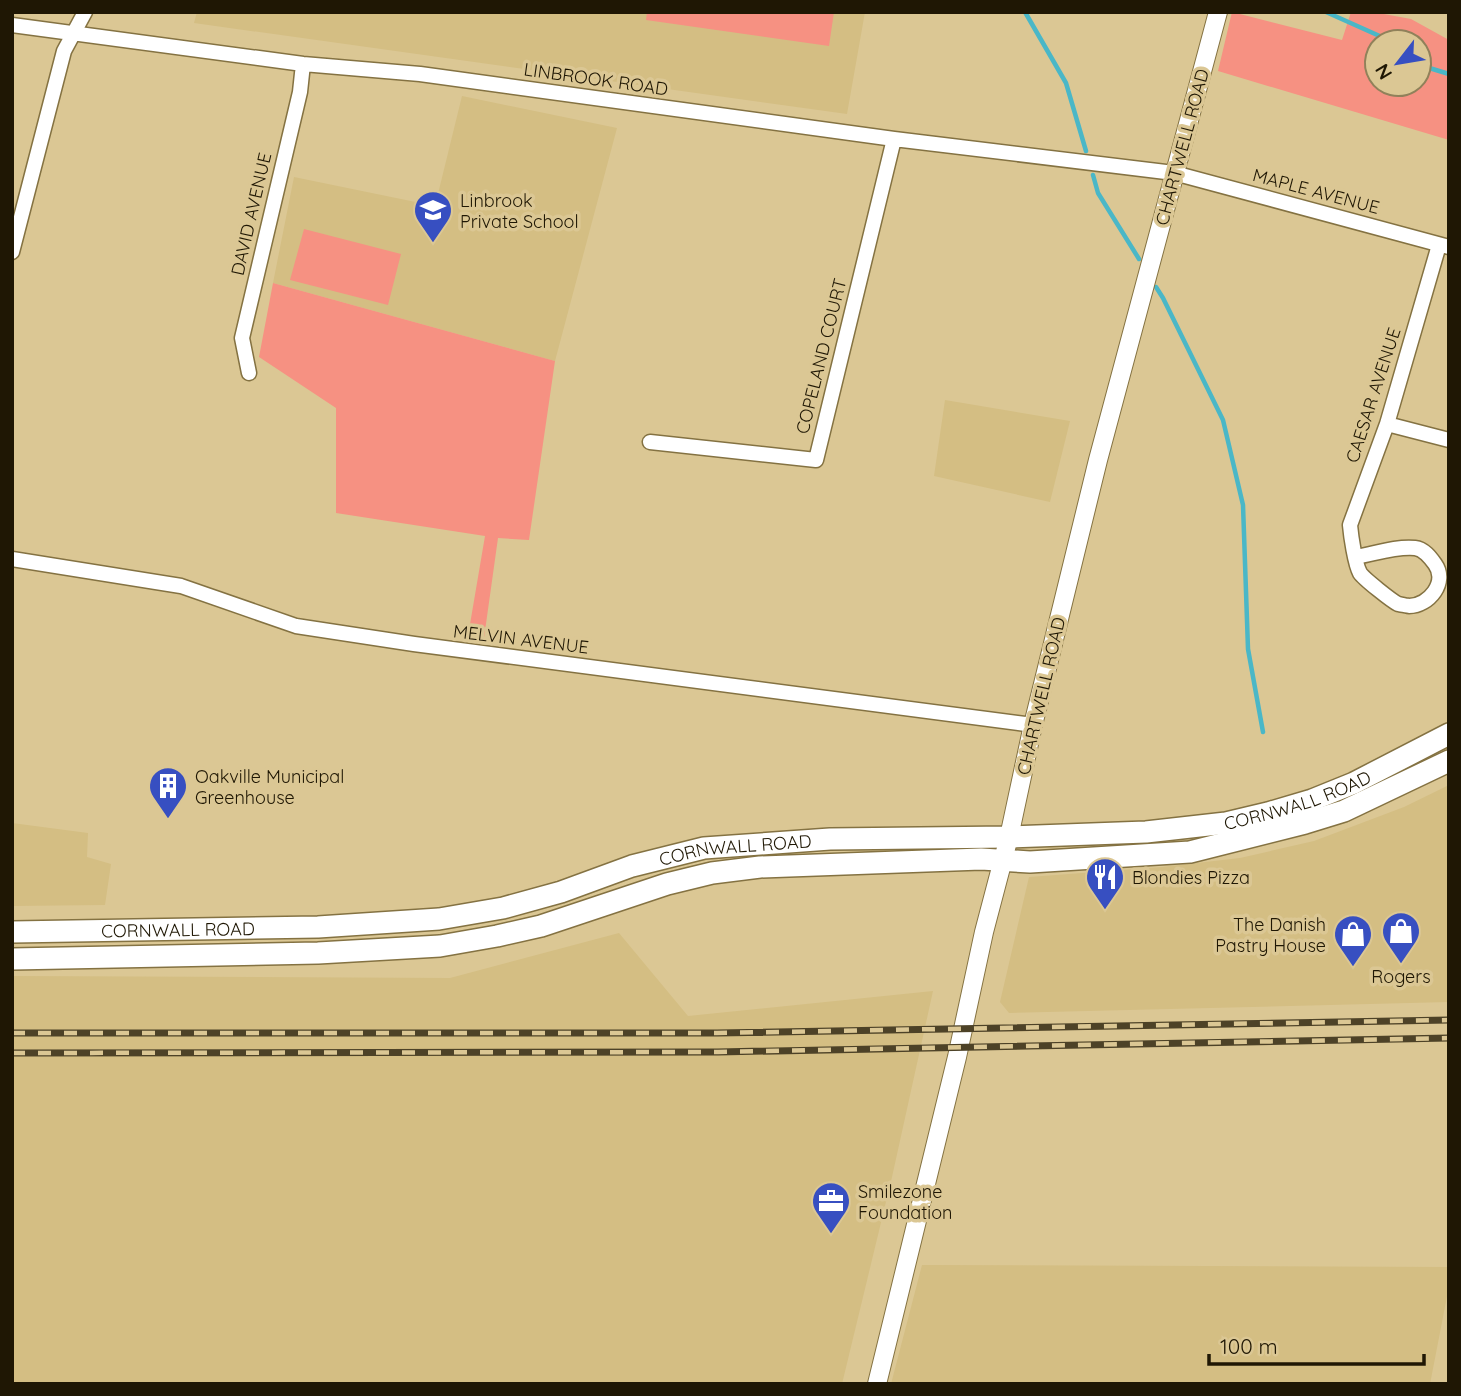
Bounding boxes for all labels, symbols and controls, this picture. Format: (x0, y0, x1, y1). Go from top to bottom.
north arrow (1363, 28, 1433, 98)
street label: LINBROOK ROAD (522, 57, 670, 101)
text: N (1370, 60, 1397, 84)
street label: CHARTWELL ROAD (1150, 66, 1214, 228)
street label: DAVID AVENUE (226, 150, 276, 278)
street label: MAPLE AVENUE (1250, 163, 1382, 219)
school or university icon: Linbrook Private School (412, 189, 454, 244)
place label: Linbrook Private School (460, 189, 579, 233)
street label: COPELAND COURT (791, 276, 852, 436)
street label: CAESAR AVENUE (1340, 325, 1406, 465)
street label: CHARTWELL ROAD (1012, 615, 1070, 777)
street label: MELVIN AVENUE (452, 619, 590, 659)
building icon: Oakville Municipal Greenhouse (147, 765, 189, 820)
place label: Oakville Municipal Greenhouse (195, 765, 344, 809)
street label: CORNWALL ROAD (1221, 765, 1375, 835)
street label: CORNWALL ROAD (657, 829, 812, 870)
restaurant icon: Blondies Pizza (1084, 856, 1126, 911)
place label: Blondies Pizza (1132, 866, 1250, 889)
shop icon: Rogers (1380, 910, 1422, 965)
place label: The Danish Pastry House (1215, 913, 1326, 957)
shop icon: The Danish Pastry House (1332, 913, 1374, 968)
street label: CORNWALL ROAD (101, 917, 255, 942)
place label: Rogers (1371, 965, 1431, 988)
office icon: Smilezone Foundation (810, 1180, 852, 1235)
place label: Smilezone Foundation (858, 1180, 952, 1224)
scale bar (1209, 1322, 1424, 1366)
text: 100 m (1220, 1333, 1278, 1359)

